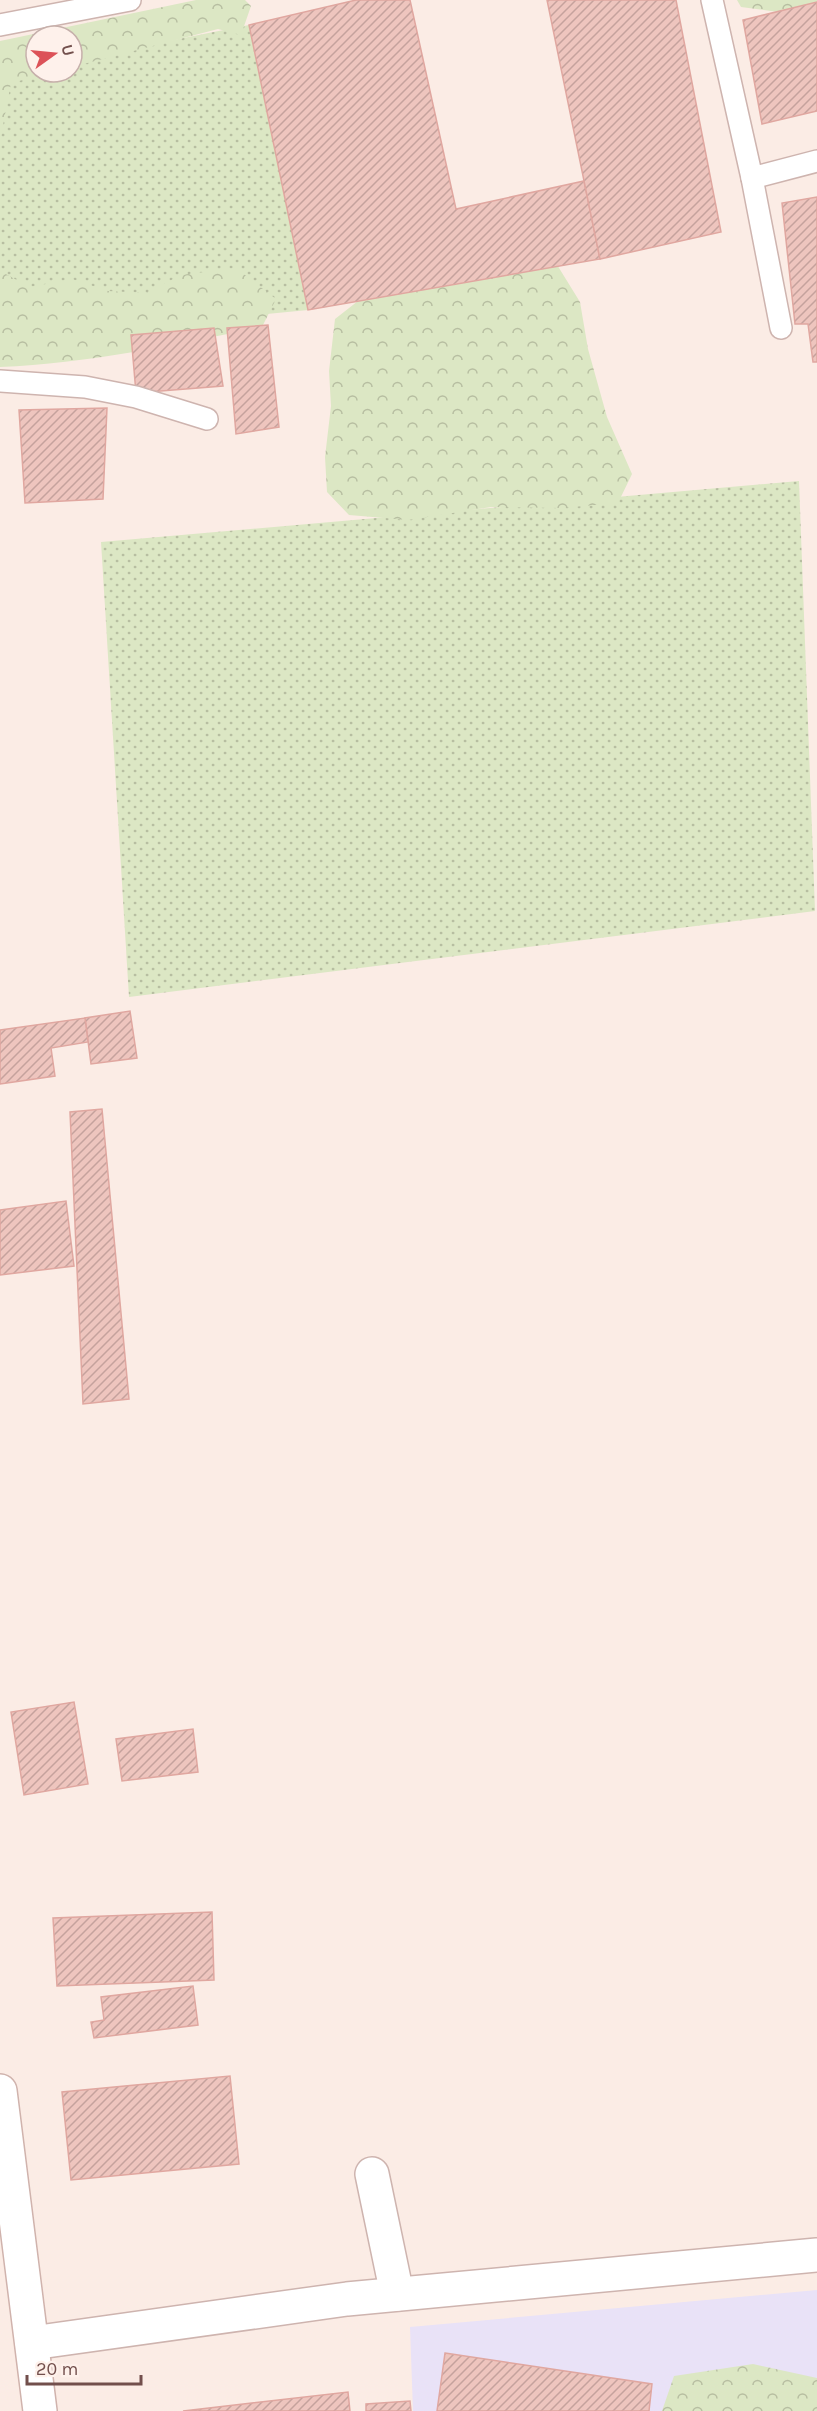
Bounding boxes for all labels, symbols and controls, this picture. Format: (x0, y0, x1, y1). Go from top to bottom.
north arrow (24, 24, 84, 84)
text: U (57, 42, 79, 58)
scale bar (27, 2348, 141, 2386)
text: 20 m (36, 2358, 78, 2380)

